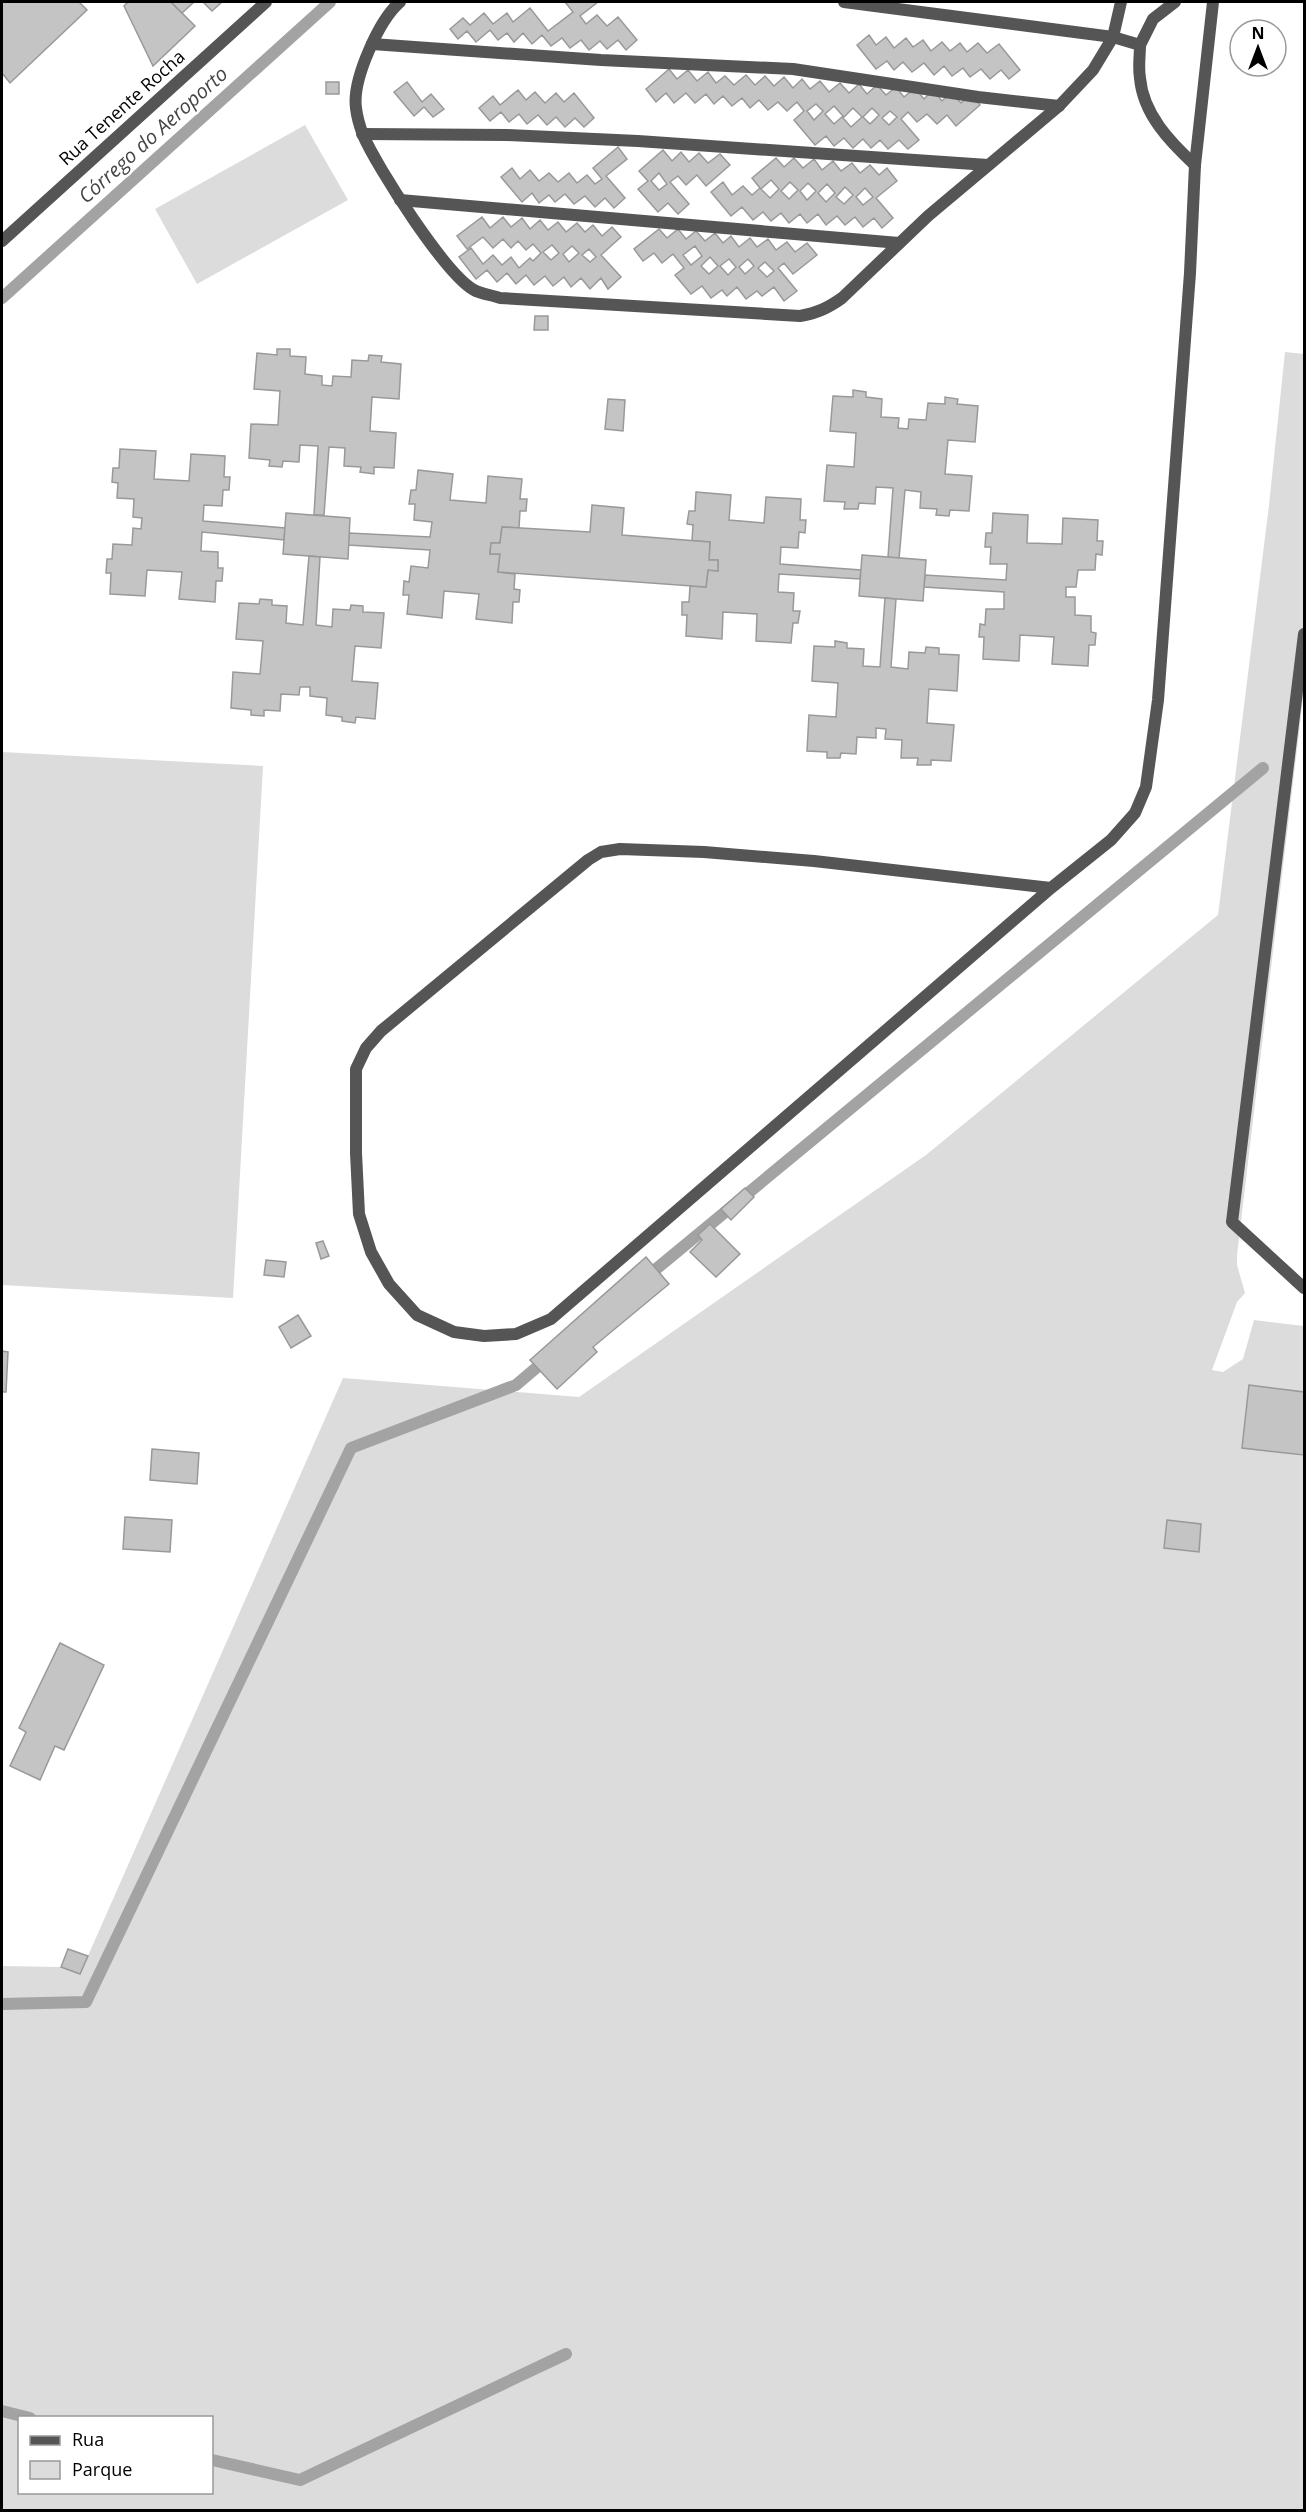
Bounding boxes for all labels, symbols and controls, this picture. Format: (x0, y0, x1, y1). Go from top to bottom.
north arrow (1228, 18, 1288, 78)
text: N (1251, 22, 1265, 44)
street label: Rua Tenente Rocha (53, 44, 189, 170)
water label: Córrego do Aeroporto (72, 60, 233, 209)
legend (18, 2416, 213, 2494)
text: Rua (72, 2427, 104, 2451)
text: Parque (72, 2457, 132, 2481)

